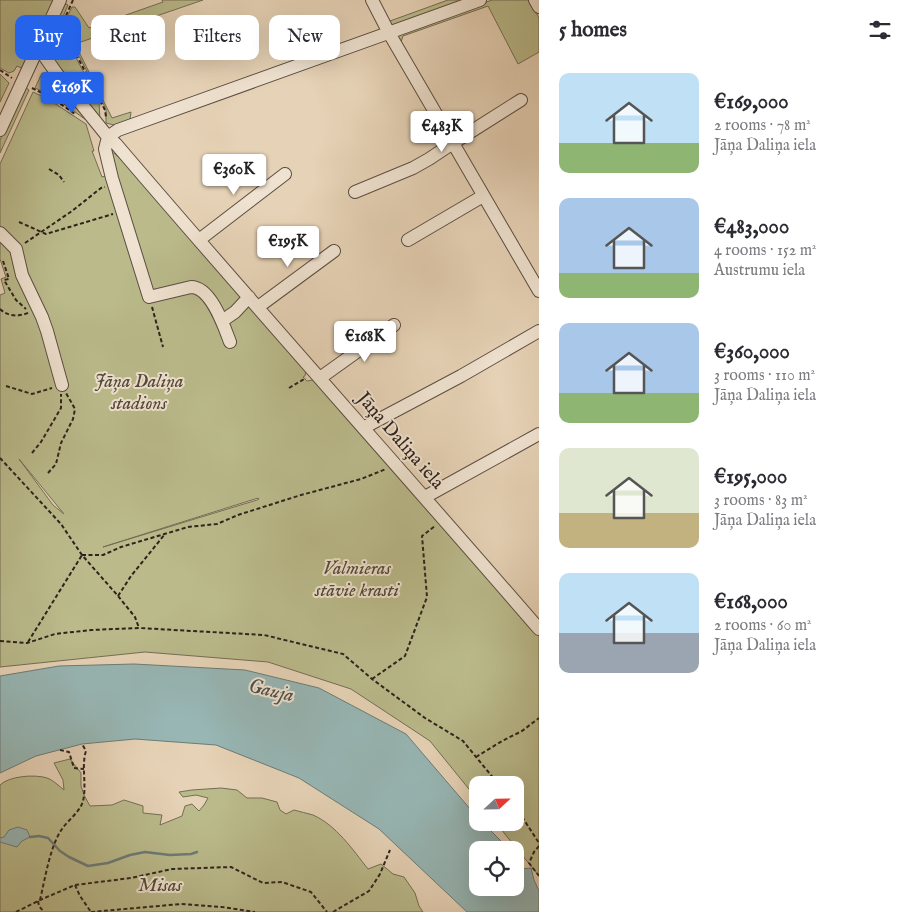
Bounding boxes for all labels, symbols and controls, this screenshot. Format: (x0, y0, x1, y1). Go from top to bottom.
chip: Buy (15, 15, 81, 60)
chip: Rent (91, 15, 165, 60)
chip: Filters (175, 15, 259, 60)
chip: New (269, 15, 340, 60)
icon: filters (866, 16, 894, 44)
text: 5 homes (559, 17, 627, 44)
pin: €169K (37, 72, 107, 114)
text: €169K (52, 78, 92, 98)
text: €169,000 (714, 89, 789, 116)
icon: home (599, 93, 659, 153)
pin: €483K (407, 110, 477, 153)
text: 2 rooms · 78 m² (714, 116, 811, 136)
text: €483K (421, 117, 463, 137)
text: Jāņa Daliņa iela (714, 136, 816, 156)
pin: €360K (199, 154, 269, 196)
text: €360K (213, 160, 255, 180)
text: €483,000 (714, 214, 789, 241)
icon: home (599, 218, 659, 278)
pin: €195K (253, 226, 323, 268)
text: €195K (268, 232, 308, 252)
text: 4 rooms · 152 m² (714, 241, 816, 261)
text: Austrumu iela (714, 261, 805, 281)
pin: €168K (330, 320, 400, 363)
text: €168K (345, 327, 385, 347)
text: €360,000 (714, 339, 790, 366)
icon: home (599, 343, 659, 403)
text: 3 rooms · 110 m² (714, 366, 815, 386)
park label: Jāņa Daliņa stadions (94, 370, 184, 416)
street label: Jāņa Daliņa iela (350, 386, 449, 495)
text: Jāņa Daliņa iela (714, 386, 816, 406)
text: €195,000 (714, 464, 787, 491)
icon: home (599, 468, 659, 528)
text: 3 rooms · 83 m² (714, 491, 808, 511)
text: Jāņa Daliņa iela (714, 511, 816, 531)
park label: Valmieras stāvie krasti (314, 557, 401, 603)
text: €168,000 (714, 589, 788, 616)
icon: home (599, 593, 659, 653)
text: 2 rooms · 60 m² (714, 616, 812, 636)
text: Jāņa Daliņa iela (714, 636, 816, 656)
water label: Gauja (246, 674, 296, 708)
north arrow (469, 776, 524, 831)
map controls (469, 776, 524, 896)
button: locate (469, 841, 524, 896)
park label: Misas (138, 874, 182, 898)

